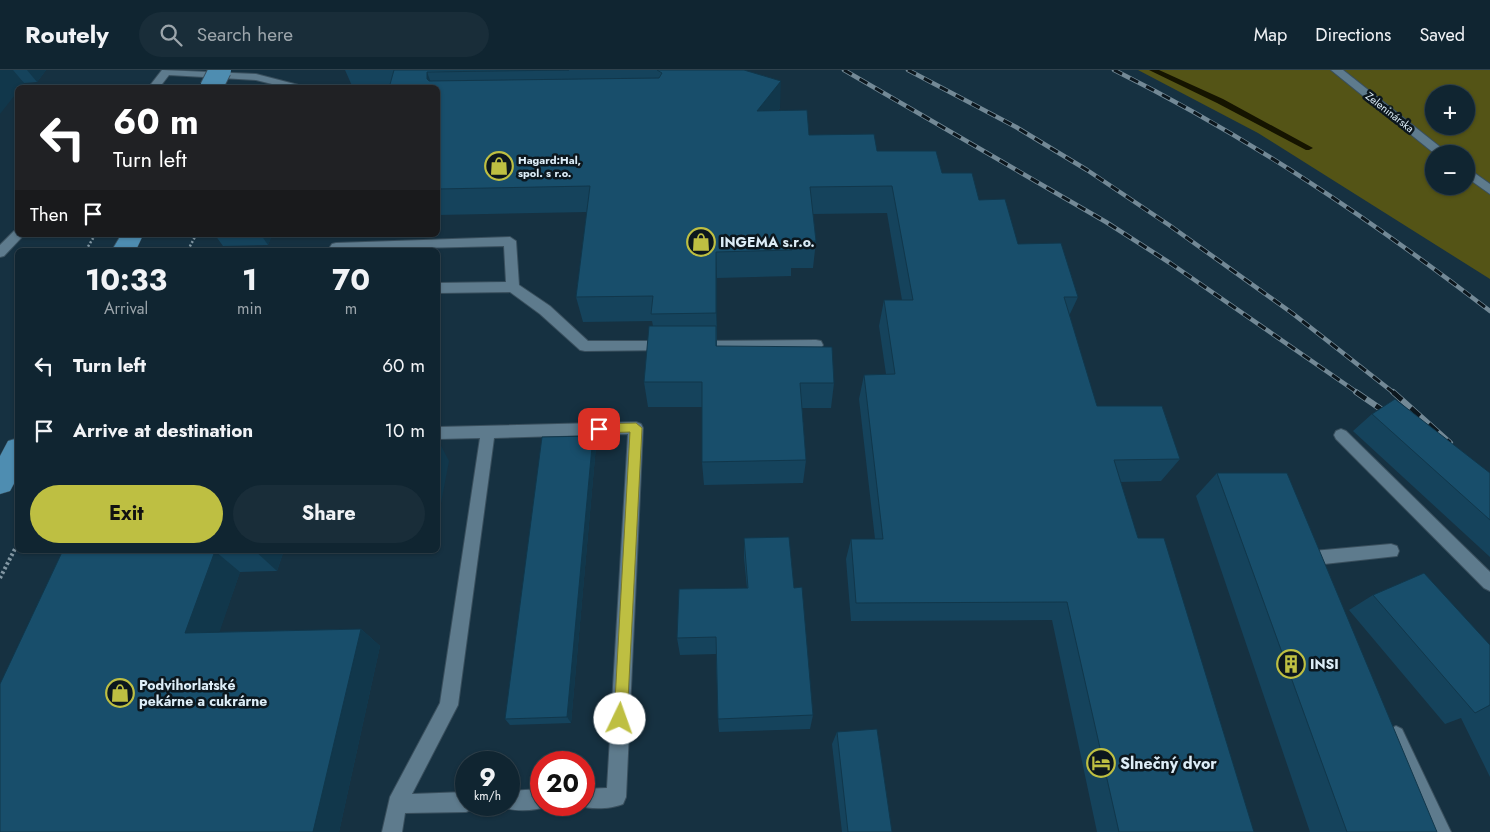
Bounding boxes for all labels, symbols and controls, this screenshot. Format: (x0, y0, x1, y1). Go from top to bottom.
search box (139, 12, 489, 57)
text: Routely (25, 17, 109, 52)
icon: search (157, 21, 185, 49)
text: Search here (197, 21, 293, 48)
text: Map (1254, 22, 1287, 48)
text: Directions (1315, 22, 1391, 48)
text: Saved (1419, 22, 1465, 48)
map controls (1425, 85, 1475, 195)
button: + (1425, 85, 1475, 135)
street label: Zeleninárska (1362, 88, 1418, 136)
text: 60 m (113, 97, 199, 147)
icon: left (30, 105, 95, 170)
text: Turn left (113, 143, 187, 175)
button: − (1425, 145, 1475, 195)
shop icon: Hagard:Hal, spol. s r.o. (484, 151, 514, 181)
place label: Hagard:Hal, spol. s r.o. (518, 152, 581, 181)
icon: arrive (79, 200, 107, 228)
text: Then (30, 201, 69, 228)
shop icon: INGEMA s.r.o. (686, 227, 716, 257)
place label: INGEMA s.r.o. (720, 232, 815, 252)
text: 10:33 (85, 258, 167, 301)
text: 1 (242, 258, 257, 301)
text: 70 (332, 258, 370, 301)
text: Arrival (104, 297, 148, 320)
text: min (237, 297, 262, 320)
text: m (345, 297, 357, 320)
icon: left (30, 352, 58, 380)
text: Turn left (73, 352, 146, 379)
text: 60 m (382, 352, 425, 379)
pin (578, 408, 620, 450)
icon: arrive (585, 415, 613, 443)
icon: arrive (30, 417, 58, 445)
text: Arrive at destination (73, 417, 253, 444)
text: 10 m (385, 417, 425, 444)
button: Exit (30, 485, 223, 543)
button: Share (233, 485, 425, 543)
building icon: INSI (1276, 649, 1306, 679)
place label: INSI (1310, 654, 1339, 674)
place label: Podvihorlatské pekárne a cukrárne (139, 675, 267, 711)
shop icon: Podvihorlatské pekárne a cukrárne (105, 678, 135, 708)
position arrow (593, 692, 645, 744)
hotel icon: Slnečný dvor (1086, 748, 1116, 778)
speed limit sign: 20 (530, 751, 595, 816)
place label: Slnečný dvor (1120, 752, 1217, 775)
text: 9 (479, 759, 496, 795)
text: km/h (474, 787, 501, 805)

